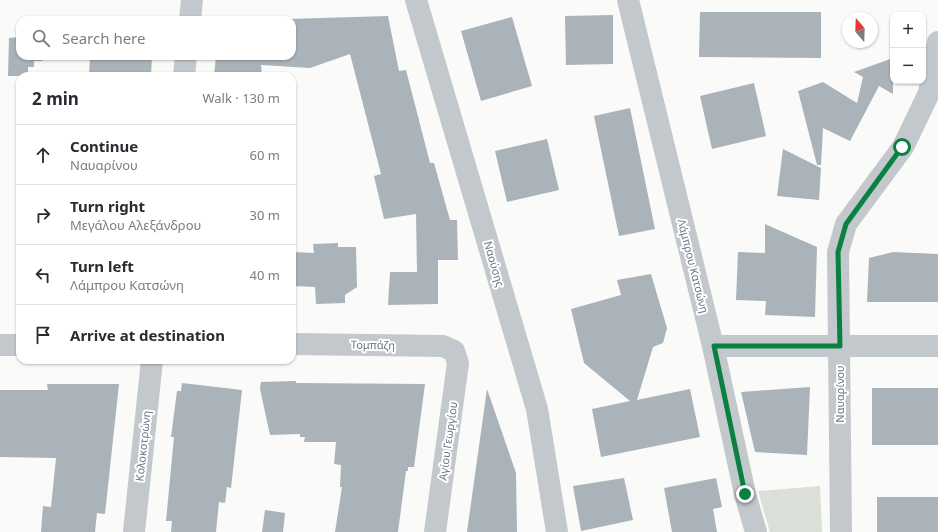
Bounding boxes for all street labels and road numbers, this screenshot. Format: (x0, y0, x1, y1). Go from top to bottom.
street label: Λάμπρου Κατσώνη (675, 217, 712, 314)
street label: Ναούσης (481, 239, 508, 289)
street label: Τομπάζη (351, 337, 395, 352)
street label: Ναυαρίνου (832, 365, 847, 423)
street label: Αγίου Γεωργίου (435, 401, 460, 481)
street label: Κολοκοτρώνη (131, 410, 154, 482)

